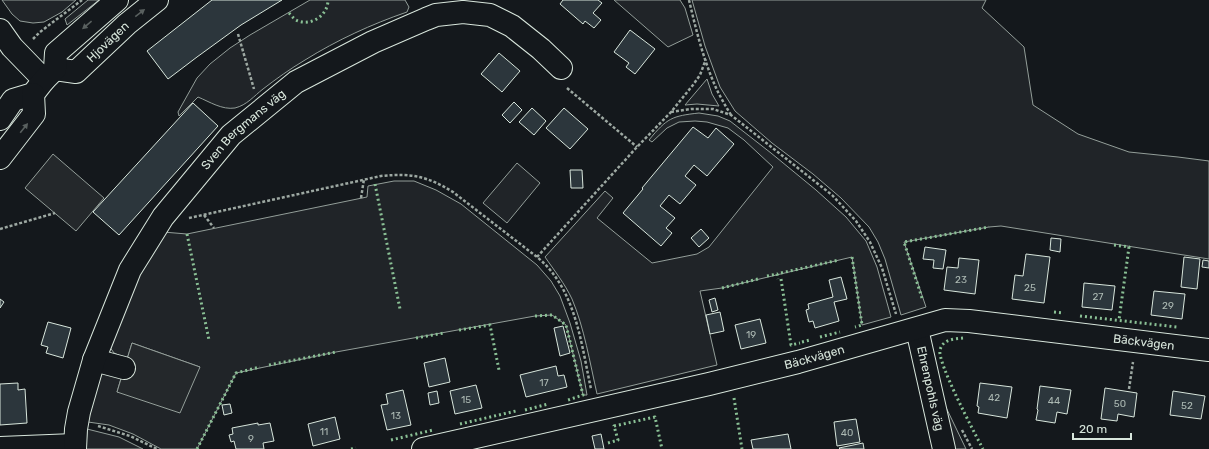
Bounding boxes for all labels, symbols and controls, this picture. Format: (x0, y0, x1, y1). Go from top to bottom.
one-way arrow (135, 8, 146, 17)
street label: Hjovägen (84, 19, 132, 65)
one-way arrow (82, 21, 93, 30)
street label: Sven Bergmans väg (198, 87, 288, 172)
one-way arrow (19, 123, 28, 134)
house number: 23 (955, 274, 967, 286)
house number: 25 (1024, 282, 1036, 294)
house number: 27 (1093, 291, 1104, 303)
house number: 29 (1162, 300, 1174, 312)
house number: 19 (746, 329, 756, 341)
street label: Bäckvägen (1112, 331, 1175, 353)
street label: Bäckvägen (783, 342, 846, 372)
street label: Ehrenpohls väg (914, 345, 947, 432)
house number: 17 (539, 377, 549, 389)
house number: 42 (988, 392, 1000, 404)
house number: 15 (461, 394, 471, 406)
house number: 44 (1048, 395, 1060, 407)
house number: 50 (1114, 398, 1126, 410)
house number: 52 (1181, 400, 1193, 412)
house number: 13 (391, 410, 401, 422)
scale bar (1073, 415, 1131, 441)
text: 20 m (1079, 422, 1107, 436)
house number: 11 (320, 426, 328, 438)
house number: 40 (841, 427, 853, 439)
house number: 9 (248, 433, 254, 445)

